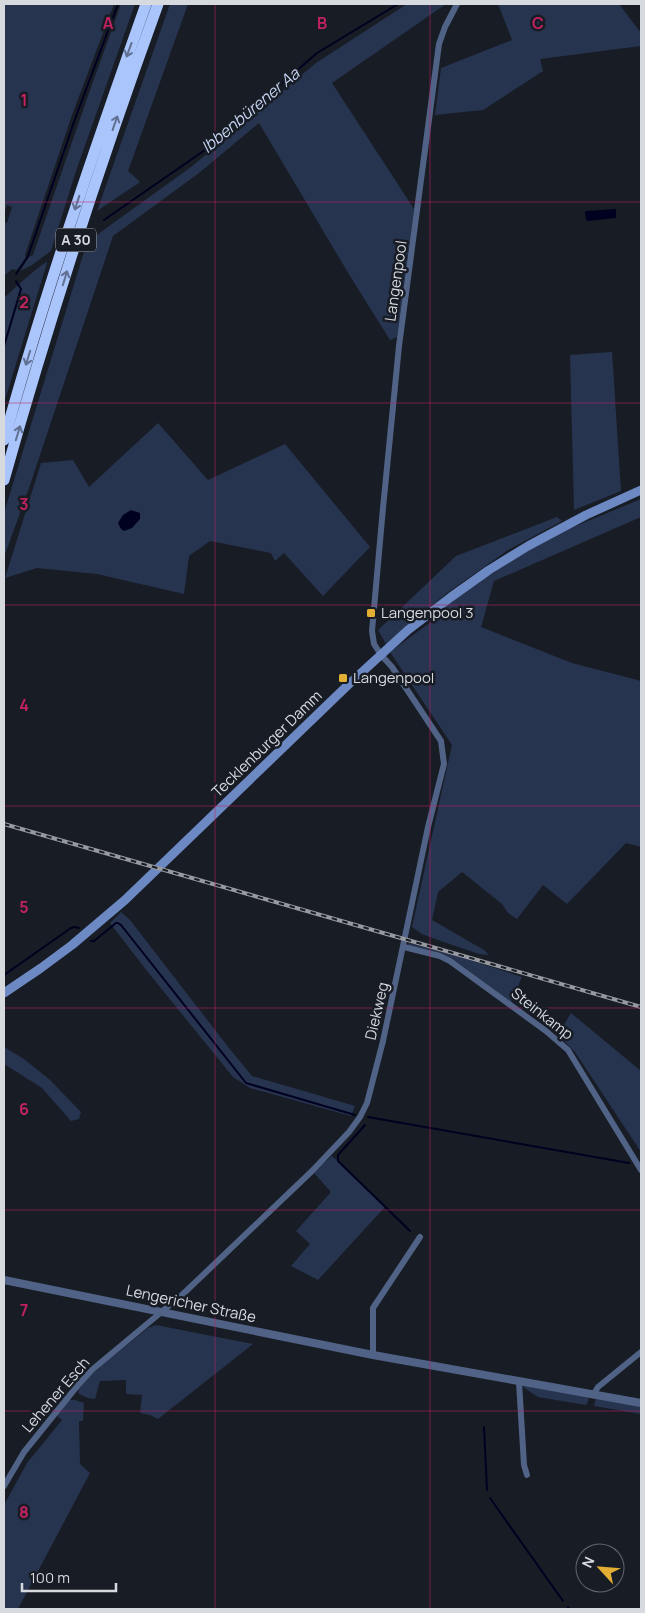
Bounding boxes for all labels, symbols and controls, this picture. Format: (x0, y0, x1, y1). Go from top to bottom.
text: A (103, 12, 114, 34)
text: B (317, 12, 327, 34)
text: C (532, 12, 544, 34)
one-way arrow (124, 41, 134, 57)
water label: Ibbenbürener Aa (196, 62, 305, 158)
text: 1 (20, 89, 28, 111)
one-way arrow (111, 116, 120, 131)
one-way arrow (71, 195, 81, 211)
road number: A 30 (56, 228, 96, 252)
street label: Langenpool (379, 239, 412, 323)
one-way arrow (60, 270, 70, 286)
text: 2 (19, 291, 29, 313)
one-way arrow (23, 350, 32, 366)
one-way arrow (13, 426, 23, 442)
text: 3 (19, 493, 29, 515)
place label: Langenpool 3 (381, 602, 474, 623)
marker: Langenpool 3 (365, 607, 377, 619)
place label: Langenpool (353, 667, 434, 688)
marker: Langenpool (337, 672, 349, 684)
street label: Tecklenburger Damm (207, 685, 326, 802)
text: 4 (19, 694, 29, 716)
text: 5 (19, 896, 29, 918)
street label: Diekweg (360, 980, 393, 1042)
street label: Steinkamp (507, 983, 578, 1045)
text: 6 (19, 1098, 29, 1120)
street label: Lengericher Straße (124, 1279, 258, 1328)
text: 7 (20, 1299, 28, 1321)
street label: Lehener Esch (17, 1352, 94, 1437)
text: 8 (19, 1501, 29, 1523)
north arrow (575, 1543, 625, 1593)
text: N (577, 1553, 599, 1571)
scale bar (22, 1560, 116, 1592)
text: 100 m (30, 1567, 70, 1588)

